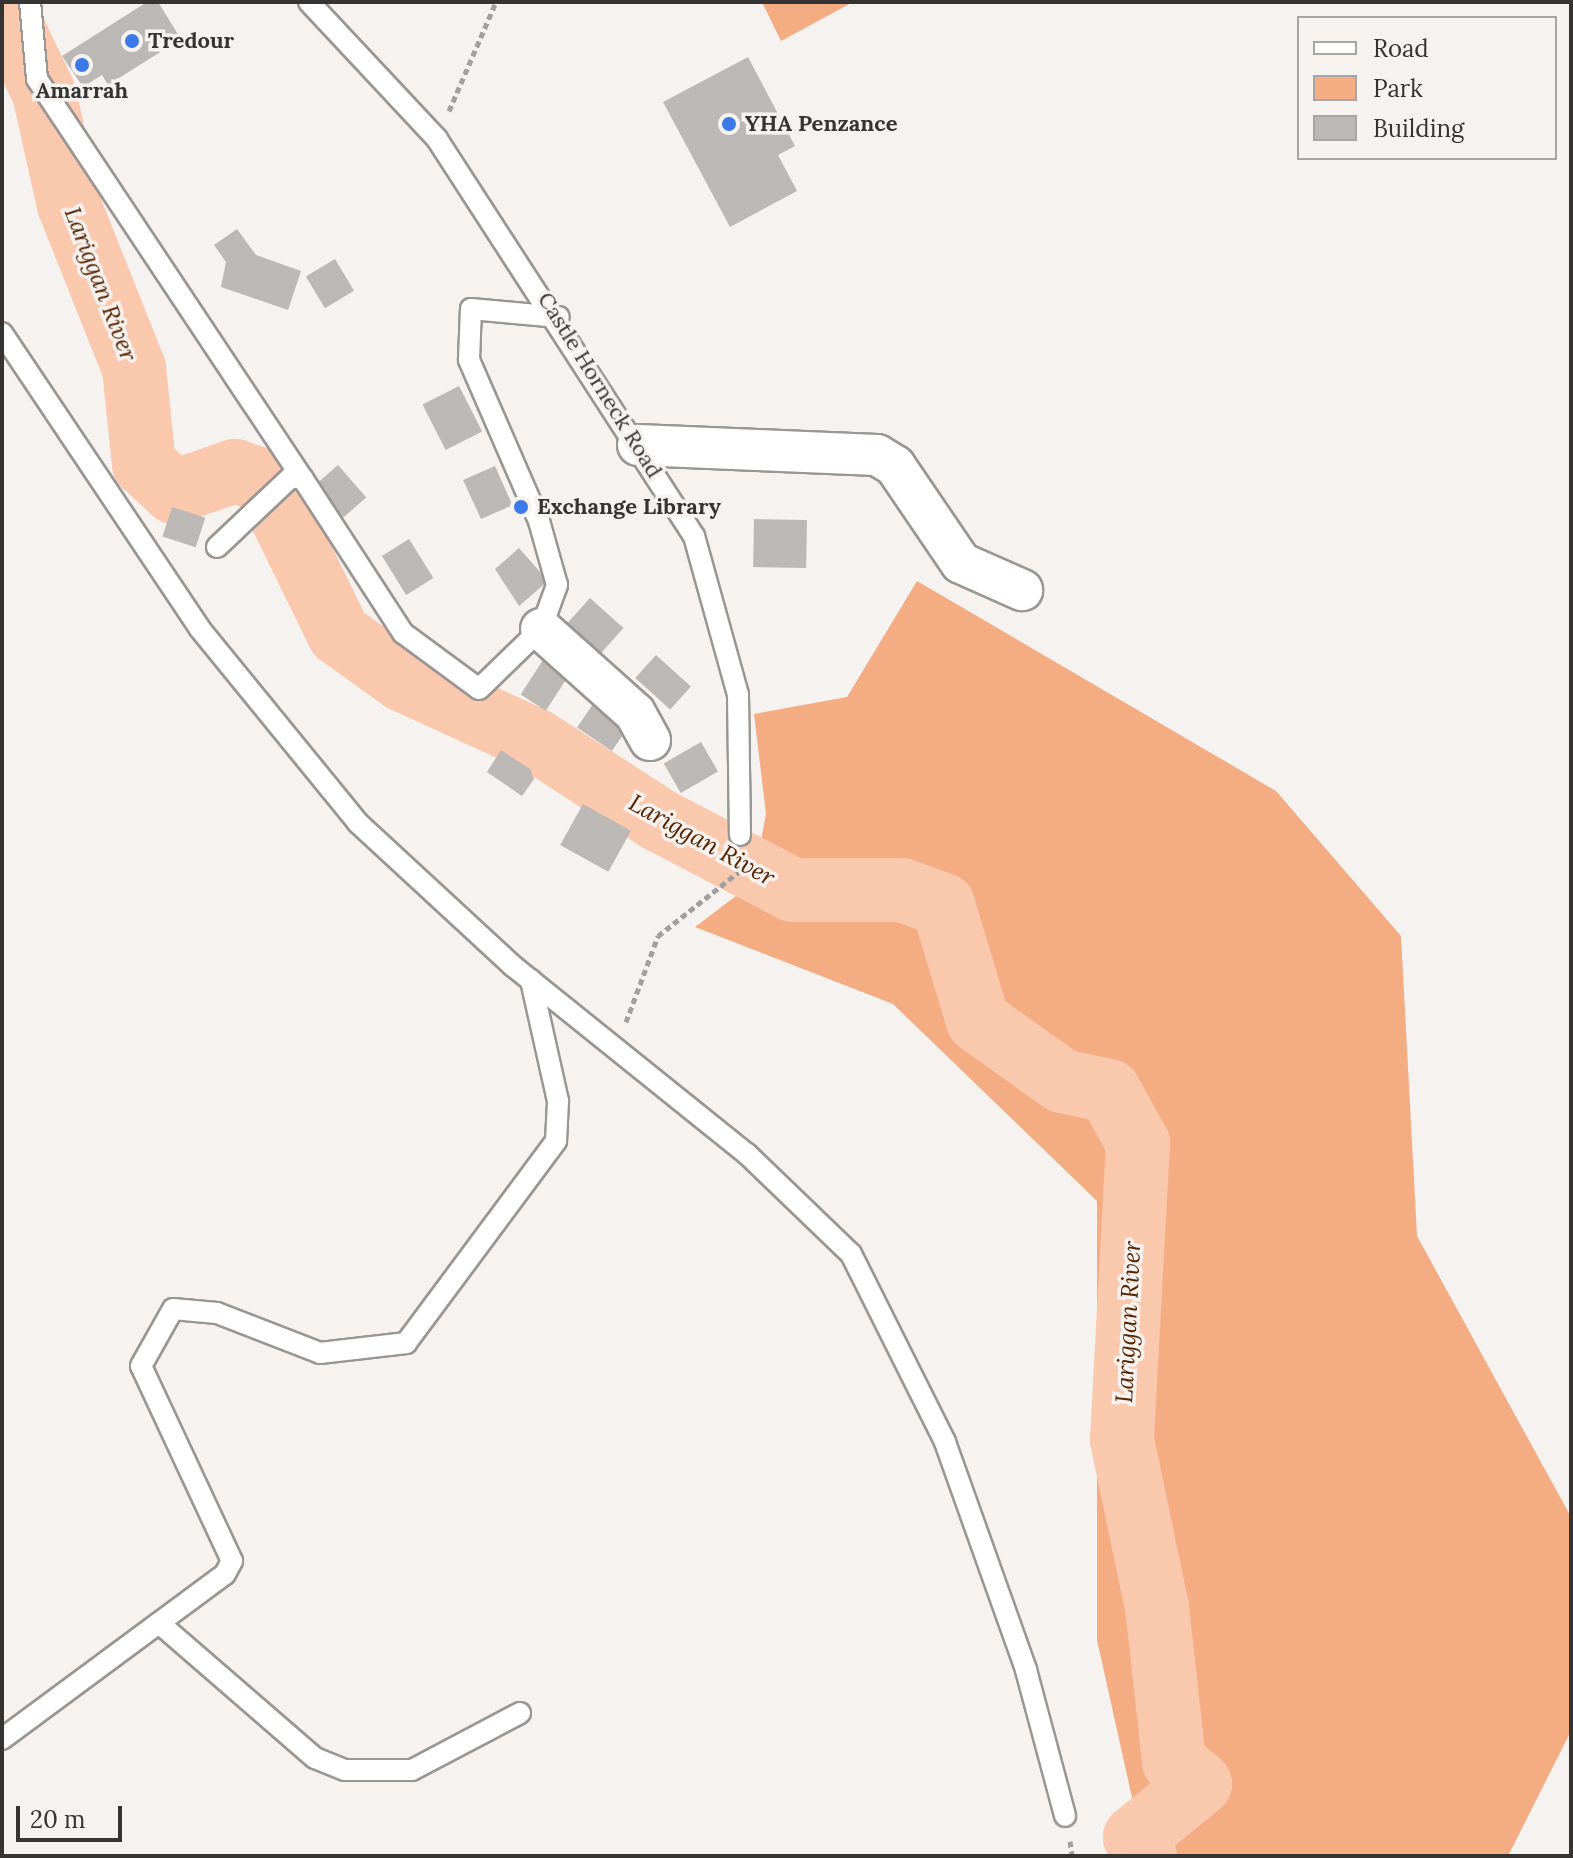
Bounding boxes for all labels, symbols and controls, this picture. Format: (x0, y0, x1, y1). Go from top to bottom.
legend (1297, 16, 1557, 160)
place label: Tredour (148, 28, 234, 54)
marker: Tredour (123, 32, 141, 50)
text: Road (1373, 33, 1429, 64)
marker: Amarrah (73, 56, 91, 74)
text: Park (1373, 73, 1423, 104)
place label: Amarrah (36, 78, 128, 104)
place label: YHA Penzance (745, 111, 898, 137)
text: Building (1373, 113, 1464, 144)
marker: YHA Penzance (720, 115, 738, 133)
water label: Lariggan River (58, 203, 144, 365)
street label: Castle Horneck Road (532, 287, 668, 483)
place label: Exchange Library (537, 494, 721, 520)
marker: Exchange Library (512, 498, 530, 516)
water label: Lariggan River (624, 788, 780, 892)
water label: Lariggan River (1109, 1240, 1147, 1404)
scale bar (20, 1790, 126, 1840)
text: 20 m (30, 1804, 86, 1835)

